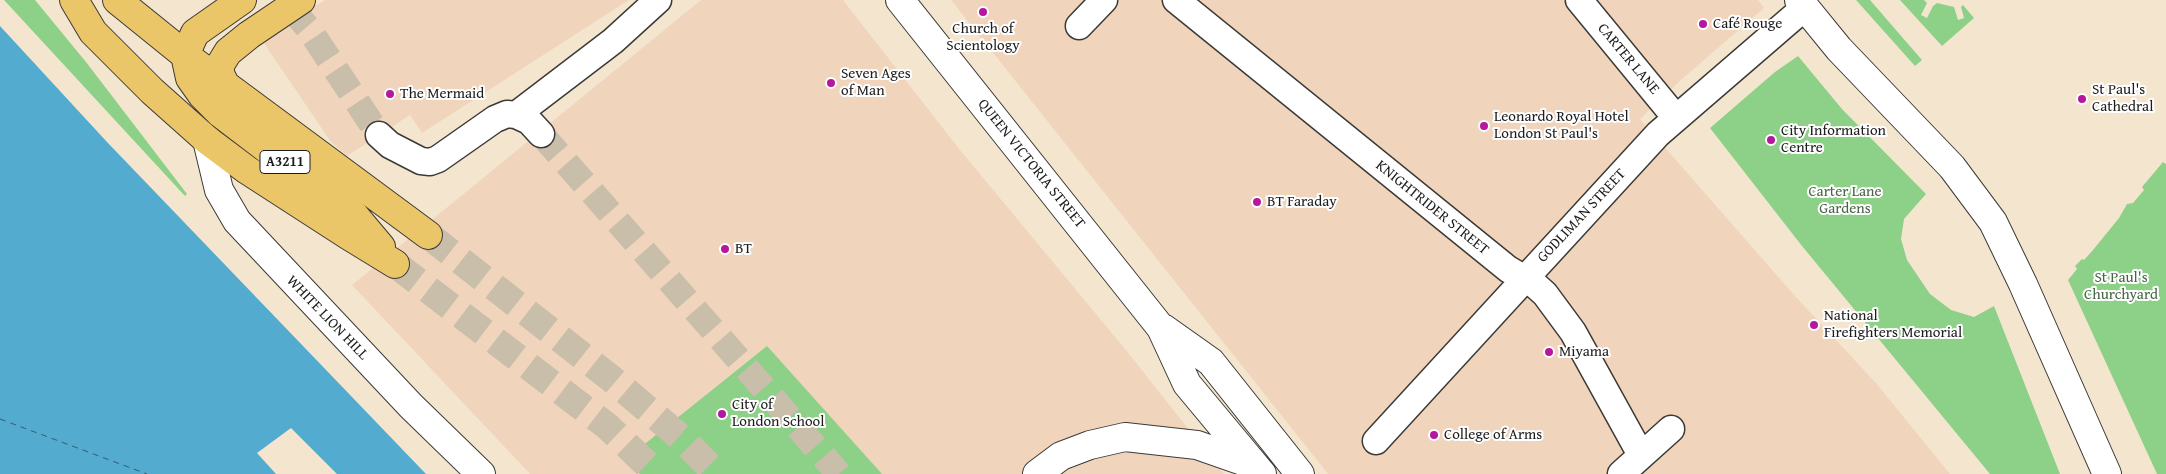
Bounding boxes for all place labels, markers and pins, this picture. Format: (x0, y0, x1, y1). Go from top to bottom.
marker: Church of Scientology (977, 6, 989, 18)
place label: Café Rouge (1713, 15, 1782, 33)
marker: Café Rouge (1697, 18, 1709, 30)
place label: Church of Scientology (946, 20, 1020, 55)
place label: Seven Ages of Man (841, 65, 911, 100)
marker: Seven Ages of Man (825, 77, 837, 89)
place label: St Paul's Cathedral (2092, 81, 2153, 116)
place label: The Mermaid (400, 85, 484, 103)
marker: The Mermaid (384, 88, 396, 100)
marker: St Paul's Cathedral (2076, 93, 2088, 105)
place label: Leonardo Royal Hotel London St Paul's (1494, 108, 1629, 143)
marker: Leonardo Royal Hotel London St Paul's (1478, 120, 1490, 132)
place label: City Information Centre (1781, 122, 1886, 157)
marker: City Information Centre (1765, 134, 1777, 146)
place label: BT Faraday (1267, 193, 1337, 211)
marker: BT Faraday (1251, 196, 1263, 208)
place label: BT (735, 240, 752, 258)
marker: BT (719, 243, 731, 255)
place label: National Firefighters Memorial (1824, 307, 1962, 342)
marker: National Firefighters Memorial (1808, 319, 1820, 331)
place label: Miyama (1559, 343, 1609, 361)
marker: Miyama (1543, 346, 1555, 358)
place label: City of London School (732, 396, 824, 431)
marker: City of London School (716, 408, 728, 420)
place label: College of Arms (1444, 426, 1542, 444)
marker: College of Arms (1428, 429, 1440, 441)

